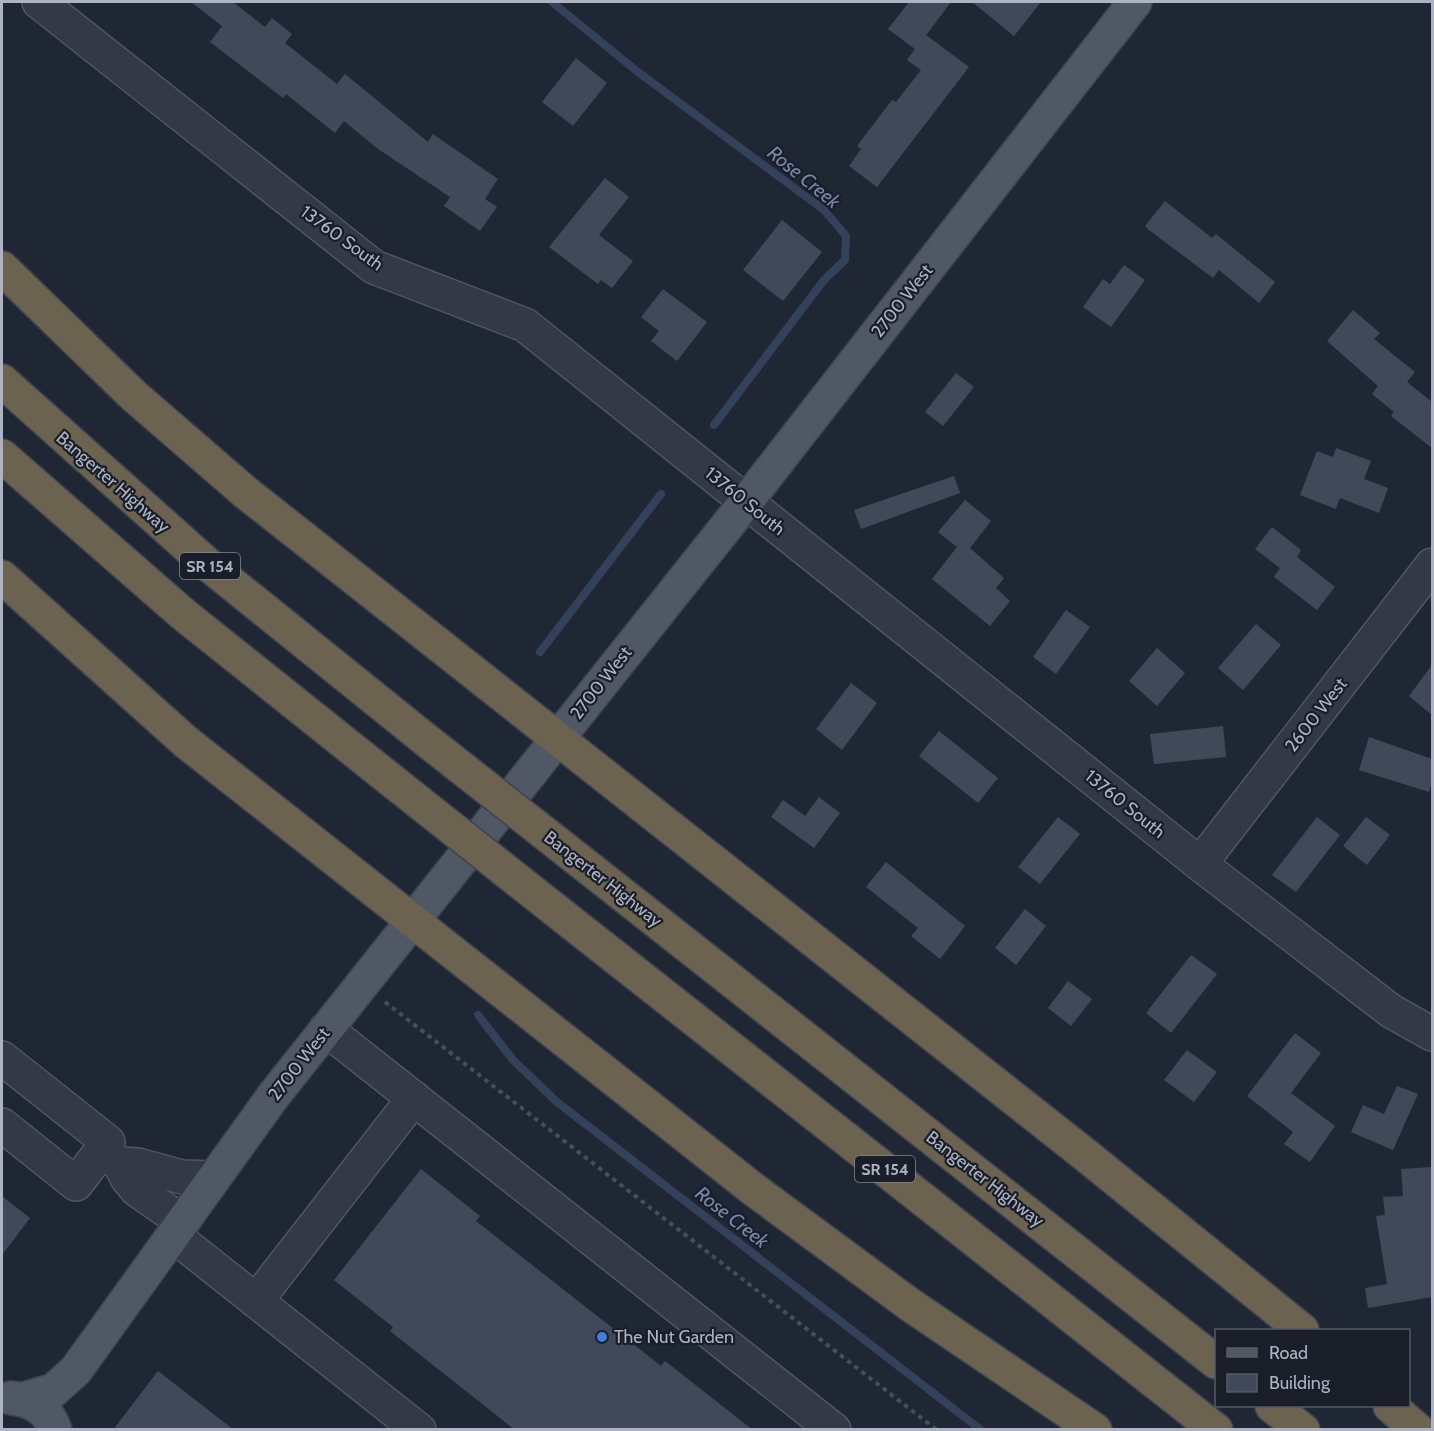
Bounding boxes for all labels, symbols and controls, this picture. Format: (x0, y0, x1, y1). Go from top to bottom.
water label: Rose Creek (763, 140, 846, 214)
street label: 13760 South (296, 201, 388, 275)
street label: 2700 West (867, 260, 937, 342)
street label: Bangerter Highway (52, 427, 174, 537)
street label: 13760 South (700, 462, 790, 540)
road number: SR 154 (180, 553, 240, 579)
street label: 2700 West (566, 642, 636, 724)
street label: 2600 West (1280, 674, 1352, 756)
street label: 13760 South (1080, 765, 1170, 843)
street label: Bangerter Highway (540, 826, 666, 932)
street label: 2700 West (264, 1023, 334, 1105)
street label: Bangerter Highway (922, 1126, 1048, 1232)
road number: SR 154 (855, 1156, 915, 1182)
water label: Rose Creek (691, 1181, 775, 1254)
place label: The Nut Garden (614, 1326, 734, 1348)
legend (1215, 1329, 1410, 1407)
marker: The Nut Garden (595, 1330, 609, 1344)
text: Road (1269, 1342, 1308, 1364)
text: Building (1269, 1372, 1331, 1394)

